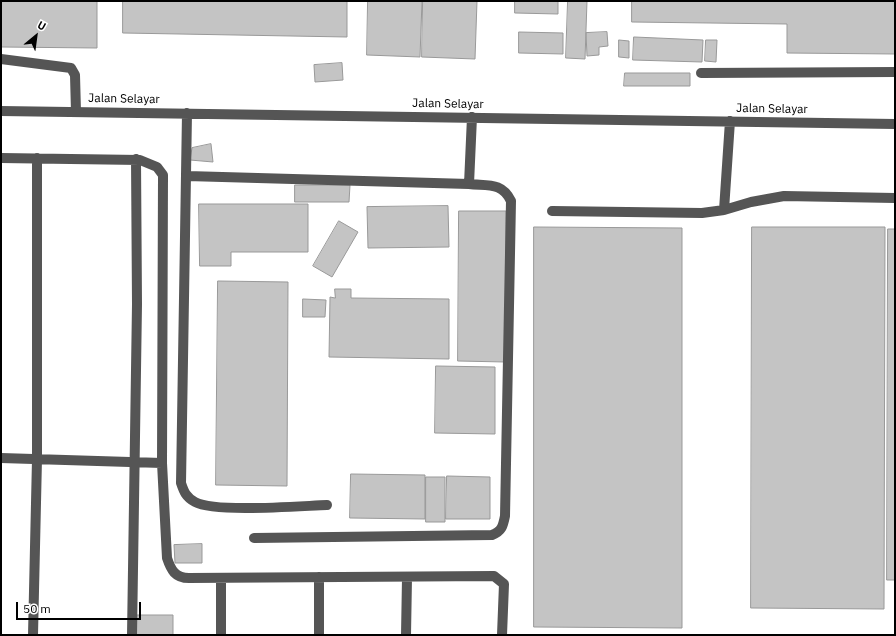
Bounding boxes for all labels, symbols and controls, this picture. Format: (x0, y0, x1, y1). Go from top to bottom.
north arrow (16, 16, 56, 56)
text: U (35, 18, 49, 33)
street label: Jalan Selayar (88, 91, 160, 107)
street label: Jalan Selayar (412, 96, 484, 112)
street label: Jalan Selayar (736, 101, 808, 117)
scale bar (18, 594, 143, 620)
text: 50 m (23, 601, 51, 616)

